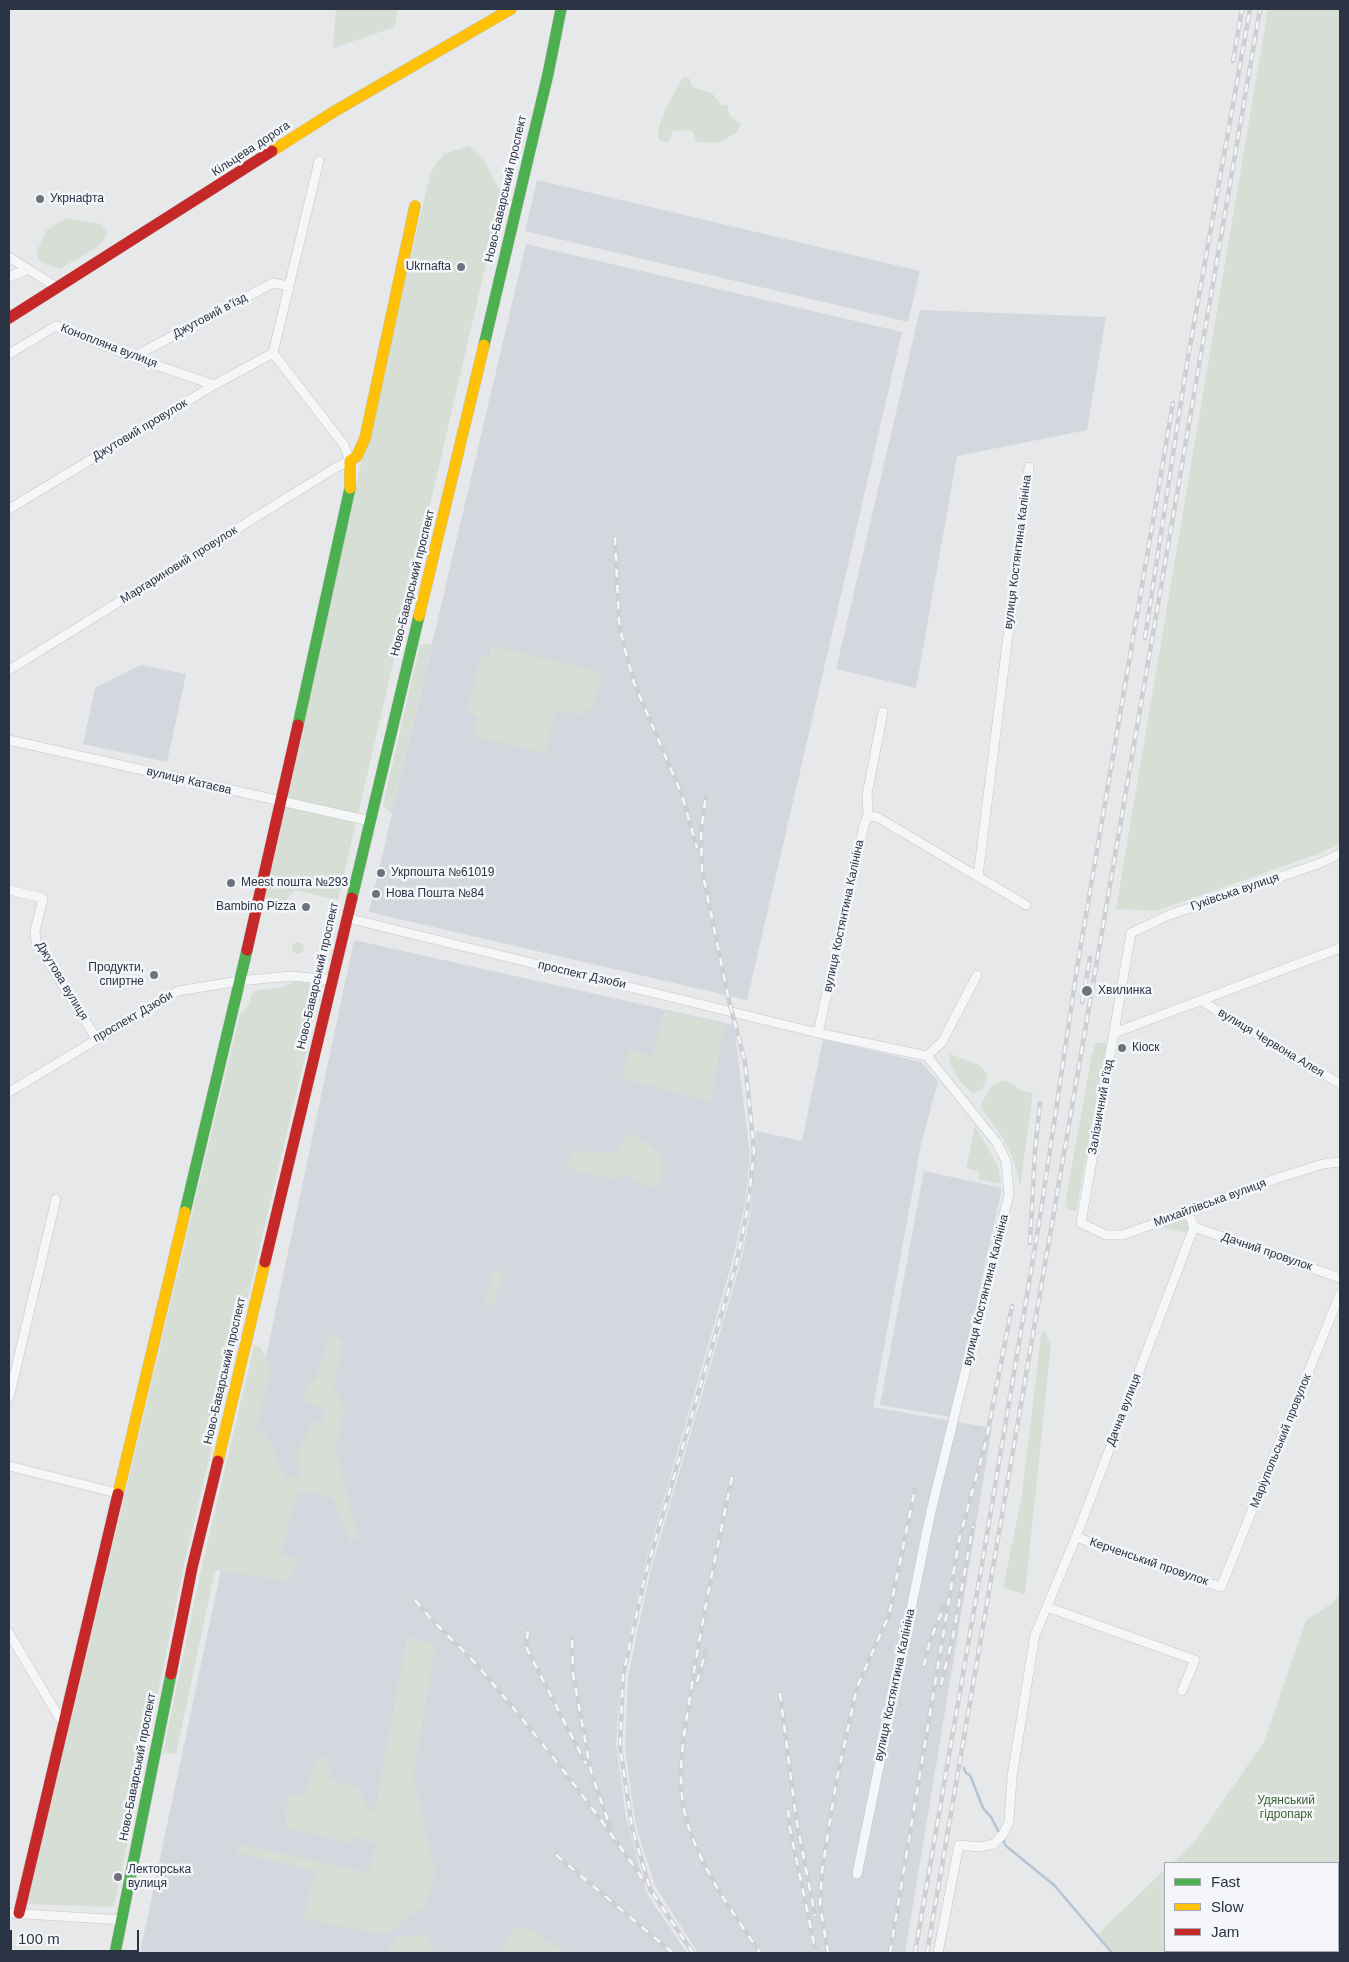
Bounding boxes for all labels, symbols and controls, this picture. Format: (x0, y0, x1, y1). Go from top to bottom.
street label: Ново-Баварський проспект (482, 114, 530, 264)
street label: Кільцева дорога (209, 118, 293, 180)
place label: Укрнафта (50, 192, 104, 206)
marker: Укрнафта (34, 193, 46, 205)
place label: Ukrnafta (406, 260, 451, 274)
marker: Ukrnafta (455, 261, 467, 273)
street label: Джутовий в’їзд (170, 290, 250, 342)
street label: Конопляна вулиця (59, 321, 159, 371)
street label: Джутовий провулок (90, 396, 190, 464)
street label: вулиця Костянтина Калініна (1001, 474, 1035, 630)
street label: Ново-Баварський проспект (388, 508, 438, 658)
street label: Маргариновий провулок (118, 523, 240, 607)
street label: вулиця Катаєва (145, 764, 233, 798)
street label: вулиця Костянтина Калініна (821, 839, 867, 993)
place label: Укрпошта №61019 (391, 866, 494, 880)
marker: Укрпошта №61019 (375, 867, 387, 879)
street label: Гуківська вулиця (1189, 870, 1281, 914)
place label: Meest пошта №293 (241, 876, 348, 890)
marker: Meest пошта №293 (225, 877, 237, 889)
place label: Нова Пошта №84 (386, 887, 484, 901)
marker: Нова Пошта №84 (370, 888, 382, 900)
place label: Bambino Pizza (216, 900, 296, 914)
street label: Ново-Баварський проспект (294, 901, 342, 1051)
marker: Bambino Pizza (300, 901, 312, 913)
street label: Джутова вулиця (33, 939, 91, 1023)
street label: проспект Дзюби (537, 958, 627, 992)
place label: Продукти, спиртне (88, 961, 144, 989)
marker: Продукти, спиртне (148, 969, 160, 981)
marker: Хвилинка (1080, 984, 1094, 998)
place label: Хвилинка (1098, 984, 1152, 998)
street label: проспект Дзюби (90, 988, 176, 1046)
street label: вулиця Червона Алея (1215, 1006, 1327, 1080)
place label: Кіоск (1132, 1041, 1160, 1055)
marker: Кіоск (1116, 1042, 1128, 1054)
street label: Залізничний в’їзд (1086, 1058, 1116, 1156)
street label: Михайлівська вулиця (1152, 1176, 1268, 1230)
street label: вулиця Костянтина Калініна (960, 1213, 1012, 1367)
street label: Дачний провулок (1220, 1230, 1314, 1274)
street label: Ново-Баварський проспект (201, 1296, 249, 1446)
street label: Дачна вулиця (1104, 1372, 1144, 1448)
street label: Маріупольський провулок (1247, 1372, 1315, 1510)
street label: Керченський провулок (1088, 1535, 1210, 1589)
street label: вулиця Костянтина Калініна (872, 1608, 918, 1762)
street label: Ново-Баварський проспект (117, 1692, 159, 1842)
park label: Удянський гідропарк (1257, 1794, 1315, 1822)
legend (1164, 1862, 1339, 1952)
place label: Лекторська вулиця (128, 1863, 191, 1891)
marker: Лекторська вулиця (112, 1871, 124, 1883)
text: Fast (1211, 1873, 1240, 1890)
text: Slow (1211, 1898, 1244, 1915)
scale bar (12, 1920, 141, 1952)
text: Jam (1211, 1923, 1239, 1940)
text: 100 m (18, 1930, 60, 1947)

